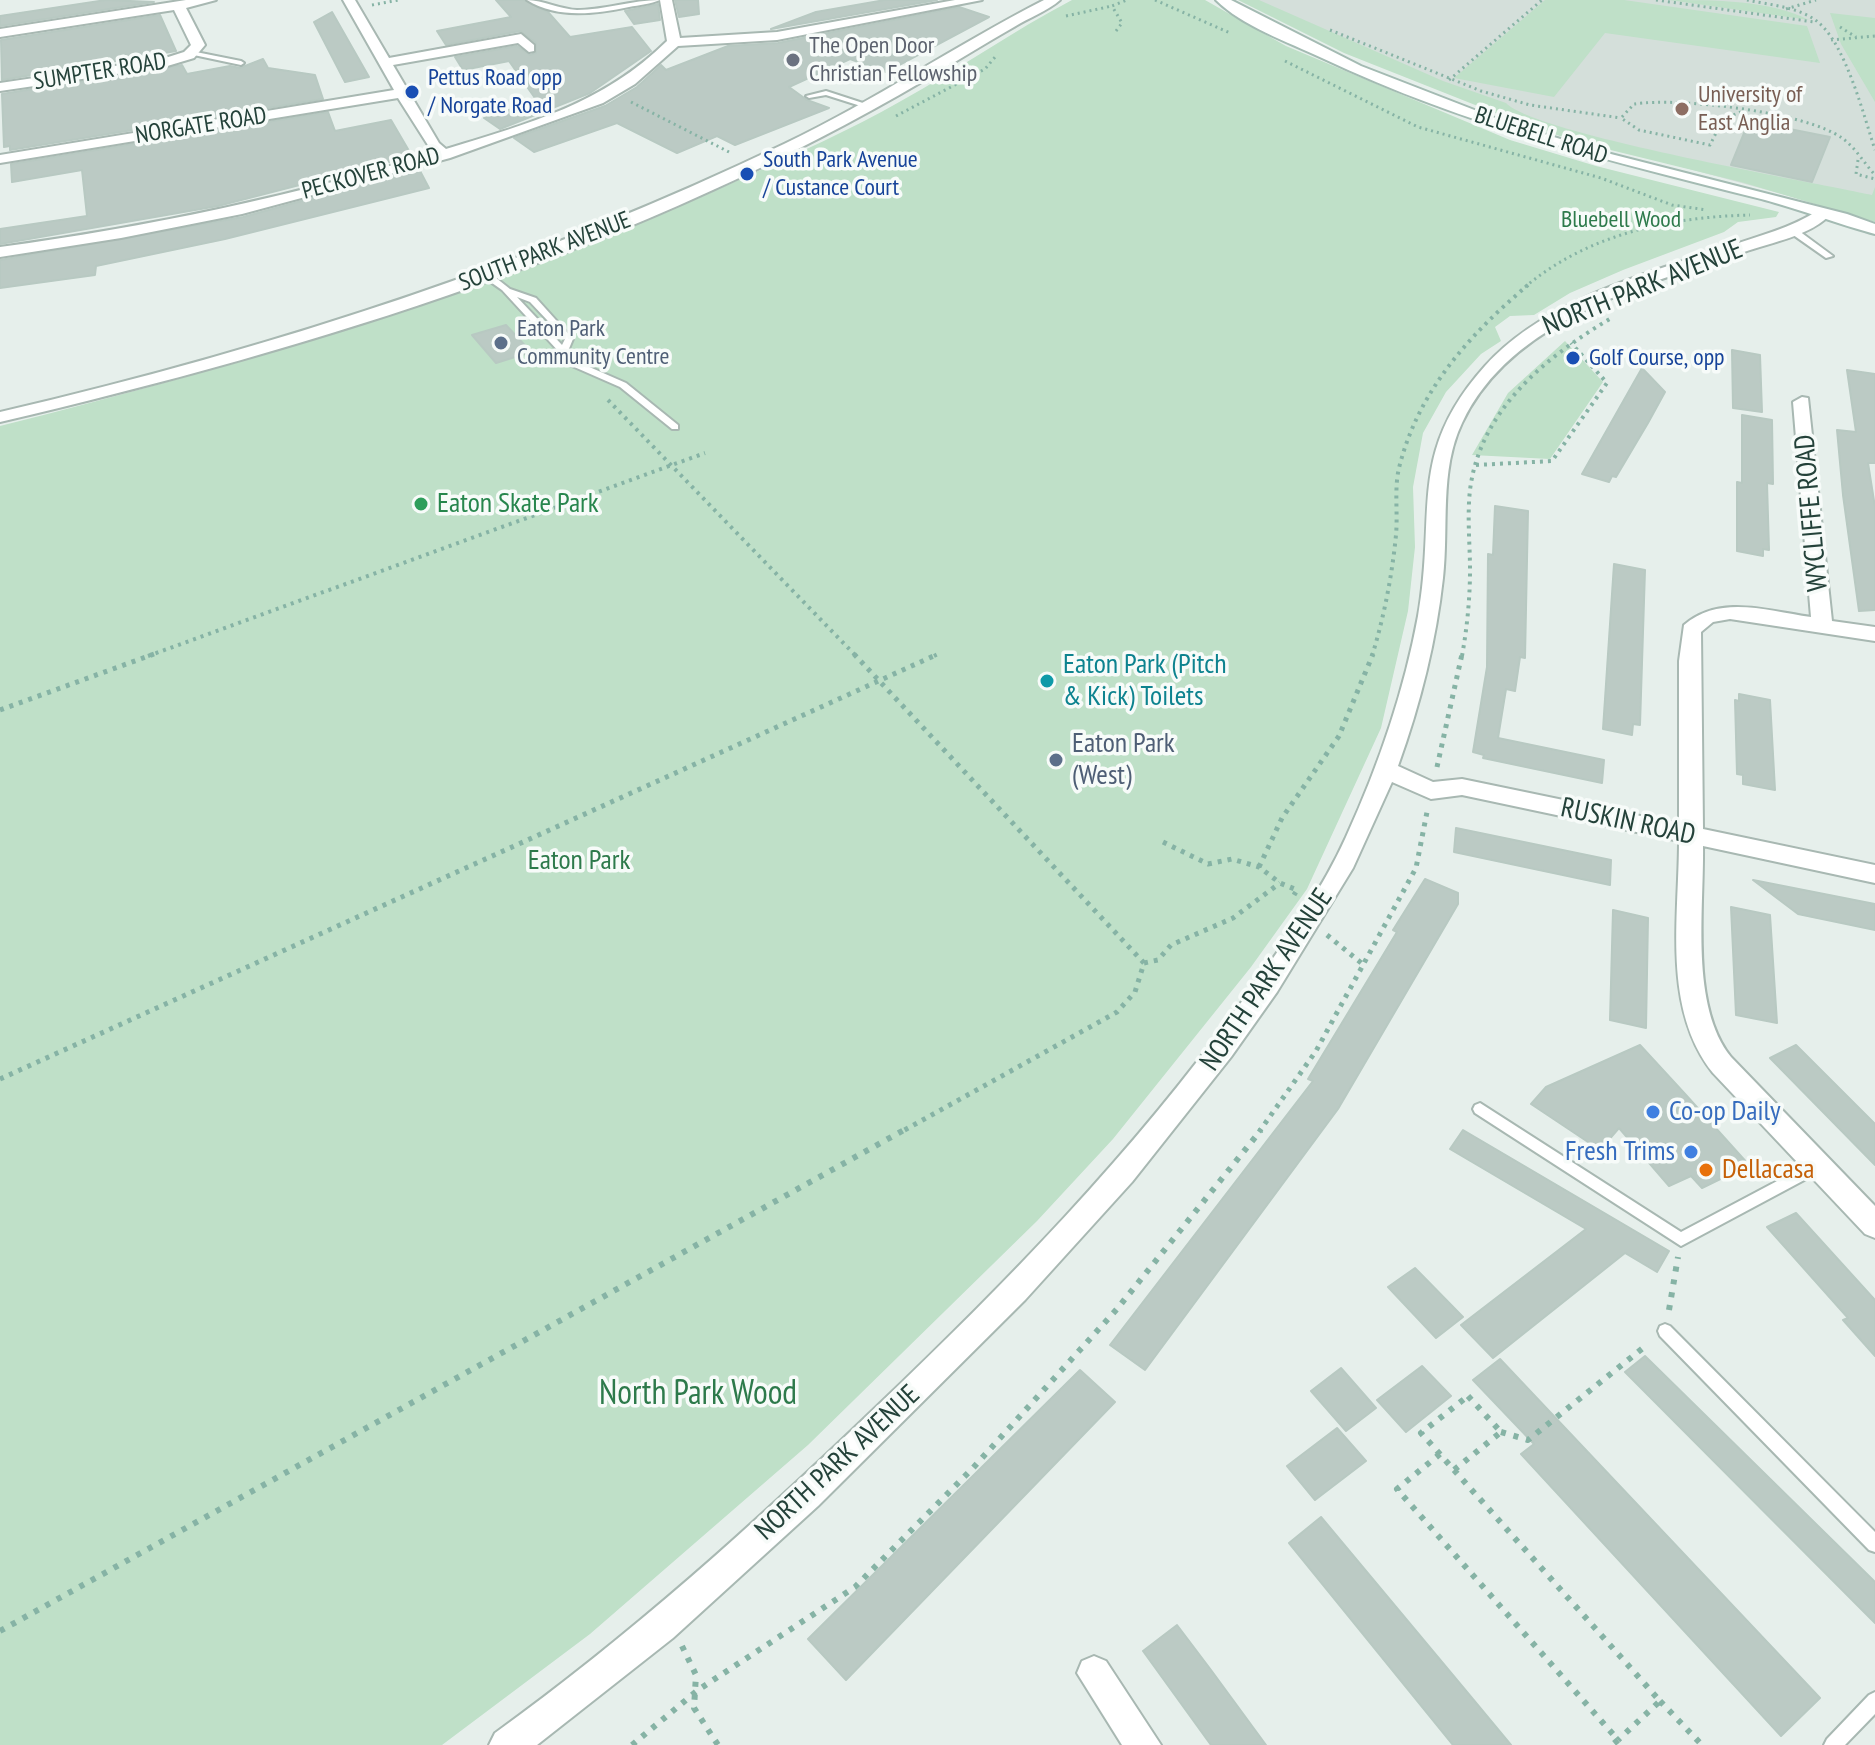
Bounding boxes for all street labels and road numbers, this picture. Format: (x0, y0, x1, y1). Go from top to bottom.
street label: SUMPTER ROAD (32, 47, 168, 97)
street label: NORGATE ROAD (133, 101, 269, 151)
street label: BLUEBELL ROAD (1471, 101, 1611, 171)
street label: PECKOVER ROAD (299, 142, 443, 206)
street label: SOUTH PARK AVENUE (455, 206, 635, 298)
street label: NORTH PARK AVENUE (1538, 233, 1748, 343)
street label: WYCLIFFE ROAD (1788, 433, 1836, 593)
street label: RUSKIN ROAD (1558, 791, 1698, 853)
street label: NORTH PARK AVENUE (1194, 883, 1340, 1077)
street label: NORTH PARK AVENUE (749, 1378, 927, 1548)

